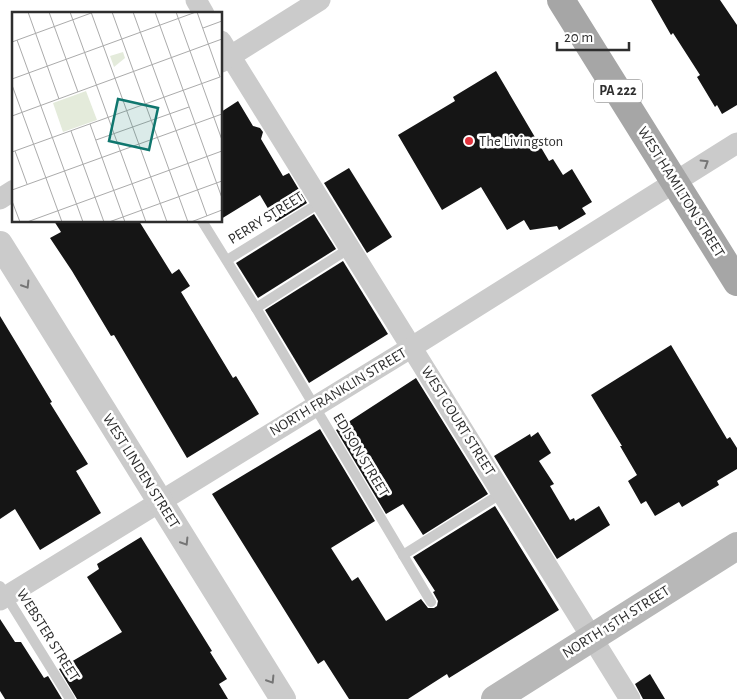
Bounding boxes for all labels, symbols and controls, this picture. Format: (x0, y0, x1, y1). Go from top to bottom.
inset map (12, 12, 222, 222)
scale bar (557, 20, 630, 52)
text: 20 m (564, 30, 593, 45)
road number: PA 222 (594, 80, 642, 102)
street label: WEST HAMILTON STREET (635, 124, 728, 261)
place label: The Livingston (479, 134, 563, 149)
marker: The Livingston (463, 135, 475, 147)
one-way arrow (700, 159, 709, 169)
street label: PERRY STREET (226, 189, 307, 247)
one-way arrow (19, 280, 29, 289)
street label: NORTH FRANKLIN STREET (267, 345, 410, 439)
street label: WEST COURT STREET (418, 364, 498, 479)
street label: WEST LINDEN STREET (100, 411, 183, 531)
street label: EDISON STREET (330, 411, 392, 500)
one-way arrow (179, 537, 189, 546)
street label: NORTH 15TH STREET (560, 583, 673, 661)
street label: WEBSTER STREET (14, 586, 83, 684)
one-way arrow (265, 675, 274, 684)

